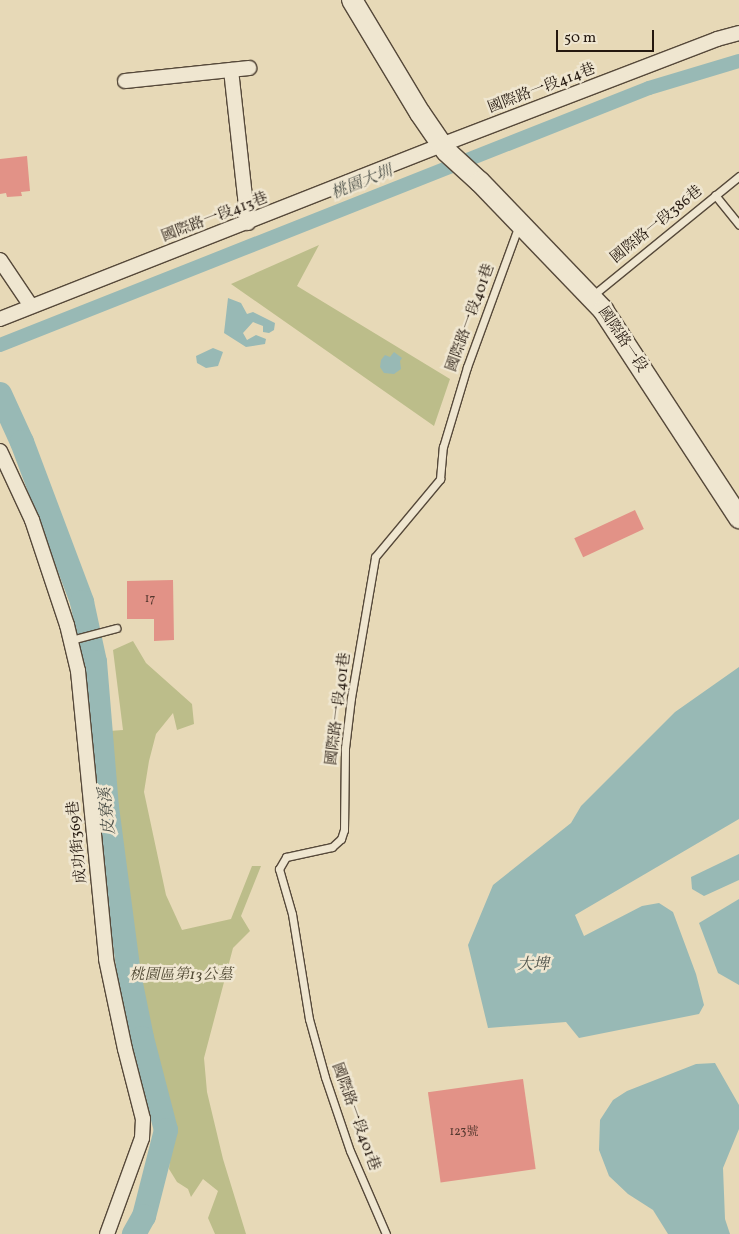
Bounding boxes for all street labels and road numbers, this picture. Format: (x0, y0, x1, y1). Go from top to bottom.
street label: 國際路一段414巷 (486, 60, 598, 118)
street label: 國際路一段386巷 (607, 182, 707, 268)
street label: 國際路一段413巷 (159, 189, 271, 247)
street label: 國際路一段401巷 (443, 262, 499, 374)
street label: 國際路一段 (594, 304, 650, 376)
street label: 國際路一段401巷 (323, 652, 355, 766)
street label: 成功街369巷 (65, 800, 91, 884)
street label: 國際路一段401巷 (327, 1061, 383, 1173)

